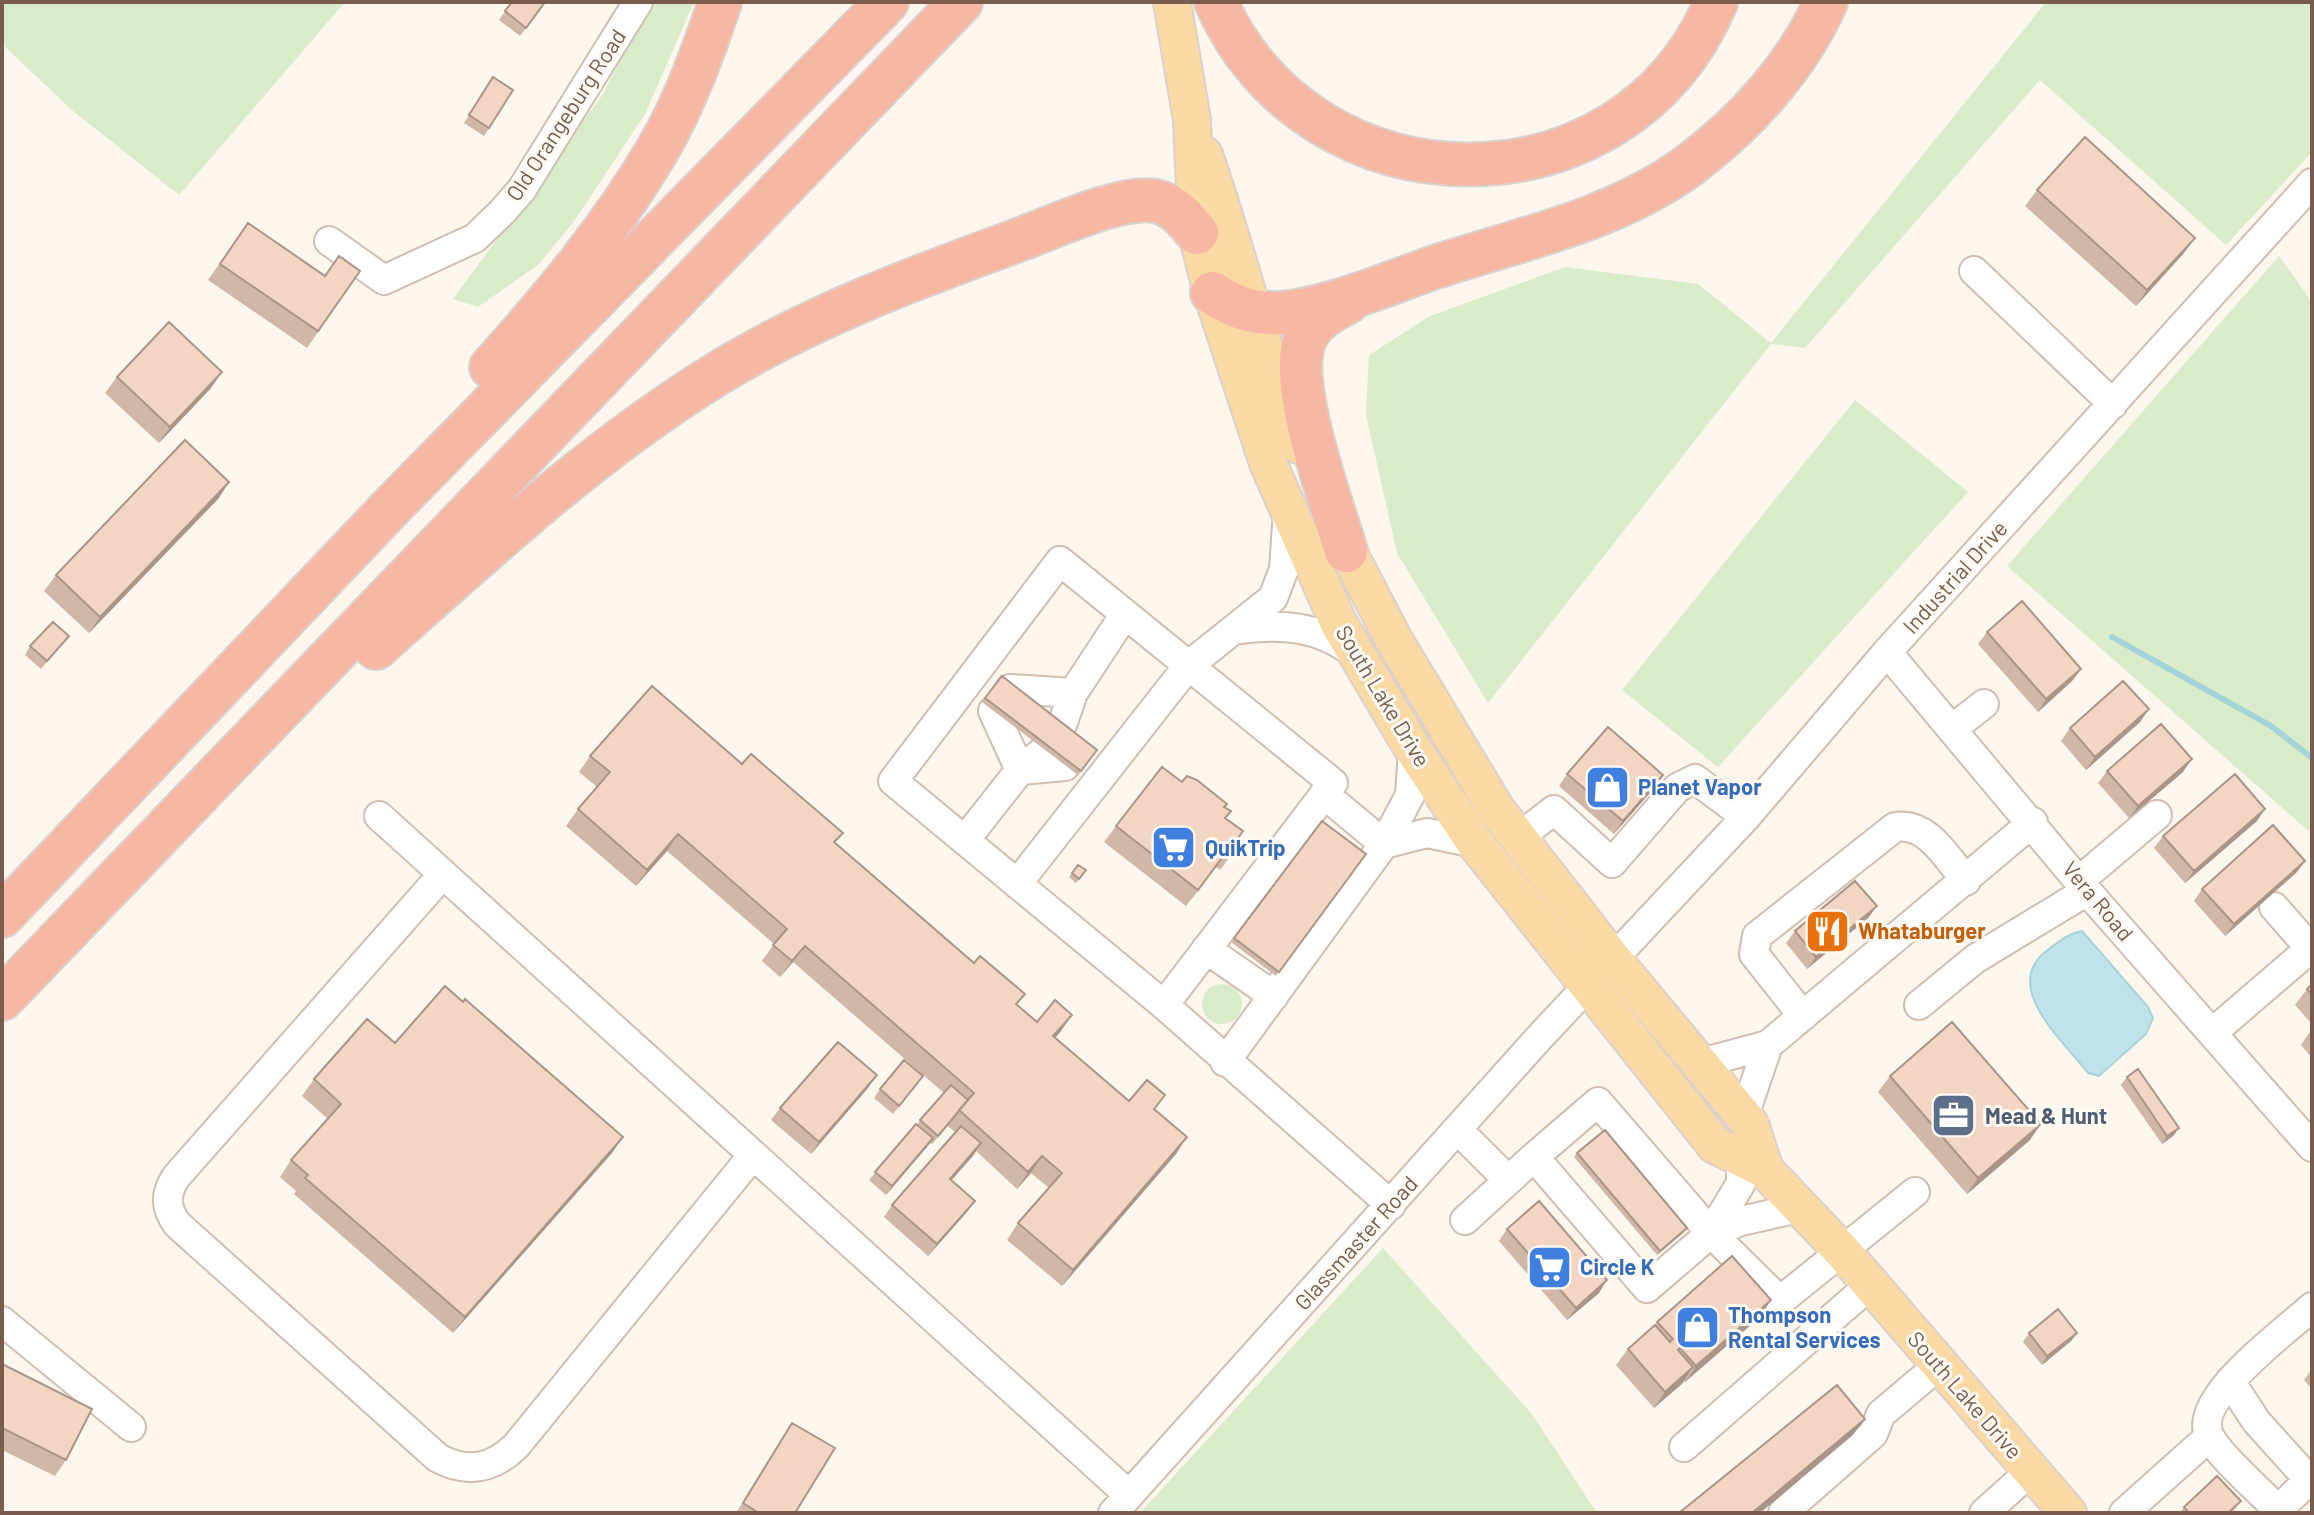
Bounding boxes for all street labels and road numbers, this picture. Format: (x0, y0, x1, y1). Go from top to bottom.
street label: Old Orangeburg Road (500, 24, 630, 205)
street label: Industrial Drive (1897, 514, 2012, 638)
street label: South Lake Drive (1331, 620, 1436, 771)
street label: Vera Road (2058, 855, 2140, 945)
street label: Glassmaster Road (1288, 1170, 1422, 1315)
street label: South Lake Drive (1903, 1325, 2028, 1463)

